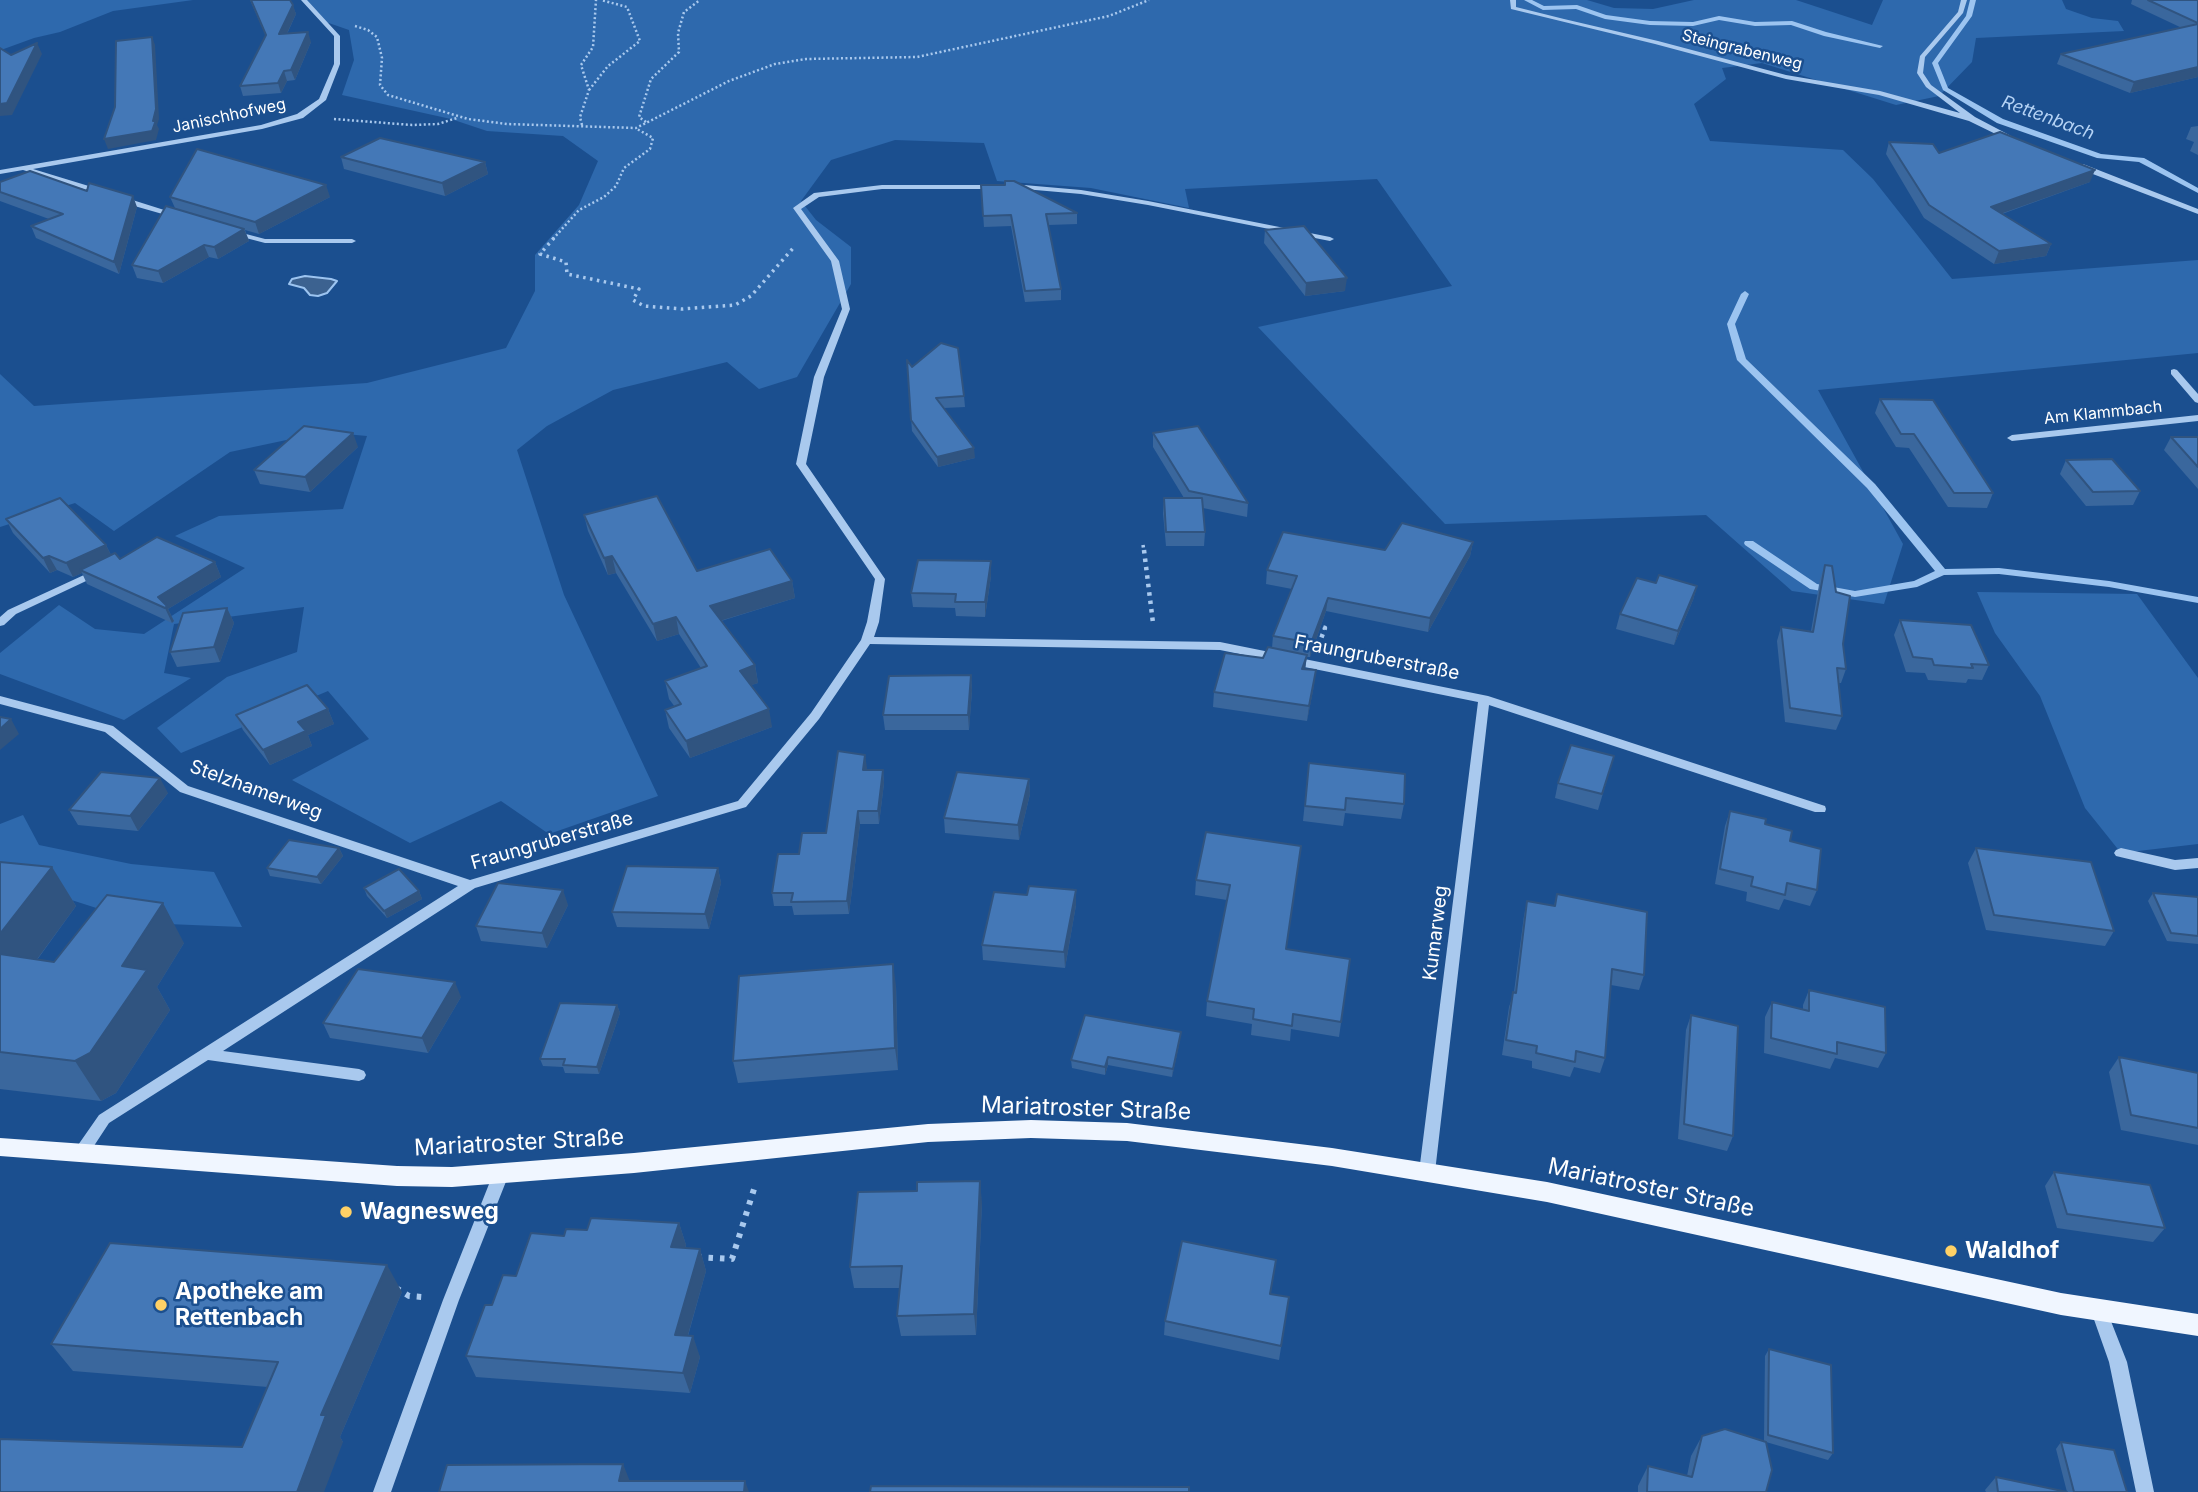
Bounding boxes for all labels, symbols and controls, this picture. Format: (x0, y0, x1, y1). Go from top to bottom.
street label: Steingrabenweg (1680, 26, 1804, 74)
water label: Rettenbach (1999, 91, 2097, 145)
street label: Janischhofweg (170, 95, 288, 137)
street label: Am Klammbach (2043, 397, 2163, 429)
street label: Fraungruberstraße (1293, 631, 1461, 685)
street label: Stelzhamerweg (187, 755, 325, 825)
street label: Fraungruberstraße (468, 807, 636, 875)
street label: Kumarweg (1419, 884, 1453, 982)
street label: Mariatroster Straße (980, 1092, 1192, 1126)
street label: Mariatroster Straße (413, 1124, 625, 1162)
street label: Mariatroster Straße (1545, 1153, 1757, 1223)
place label: Wagnesweg (360, 1198, 499, 1226)
marker: Wagnesweg (338, 1204, 354, 1220)
place label: Waldhof (1965, 1237, 2059, 1265)
marker: Waldhof (1943, 1243, 1959, 1259)
place label: Apotheke am Rettenbach (175, 1278, 324, 1332)
marker: Apotheke am Rettenbach (153, 1297, 169, 1313)

